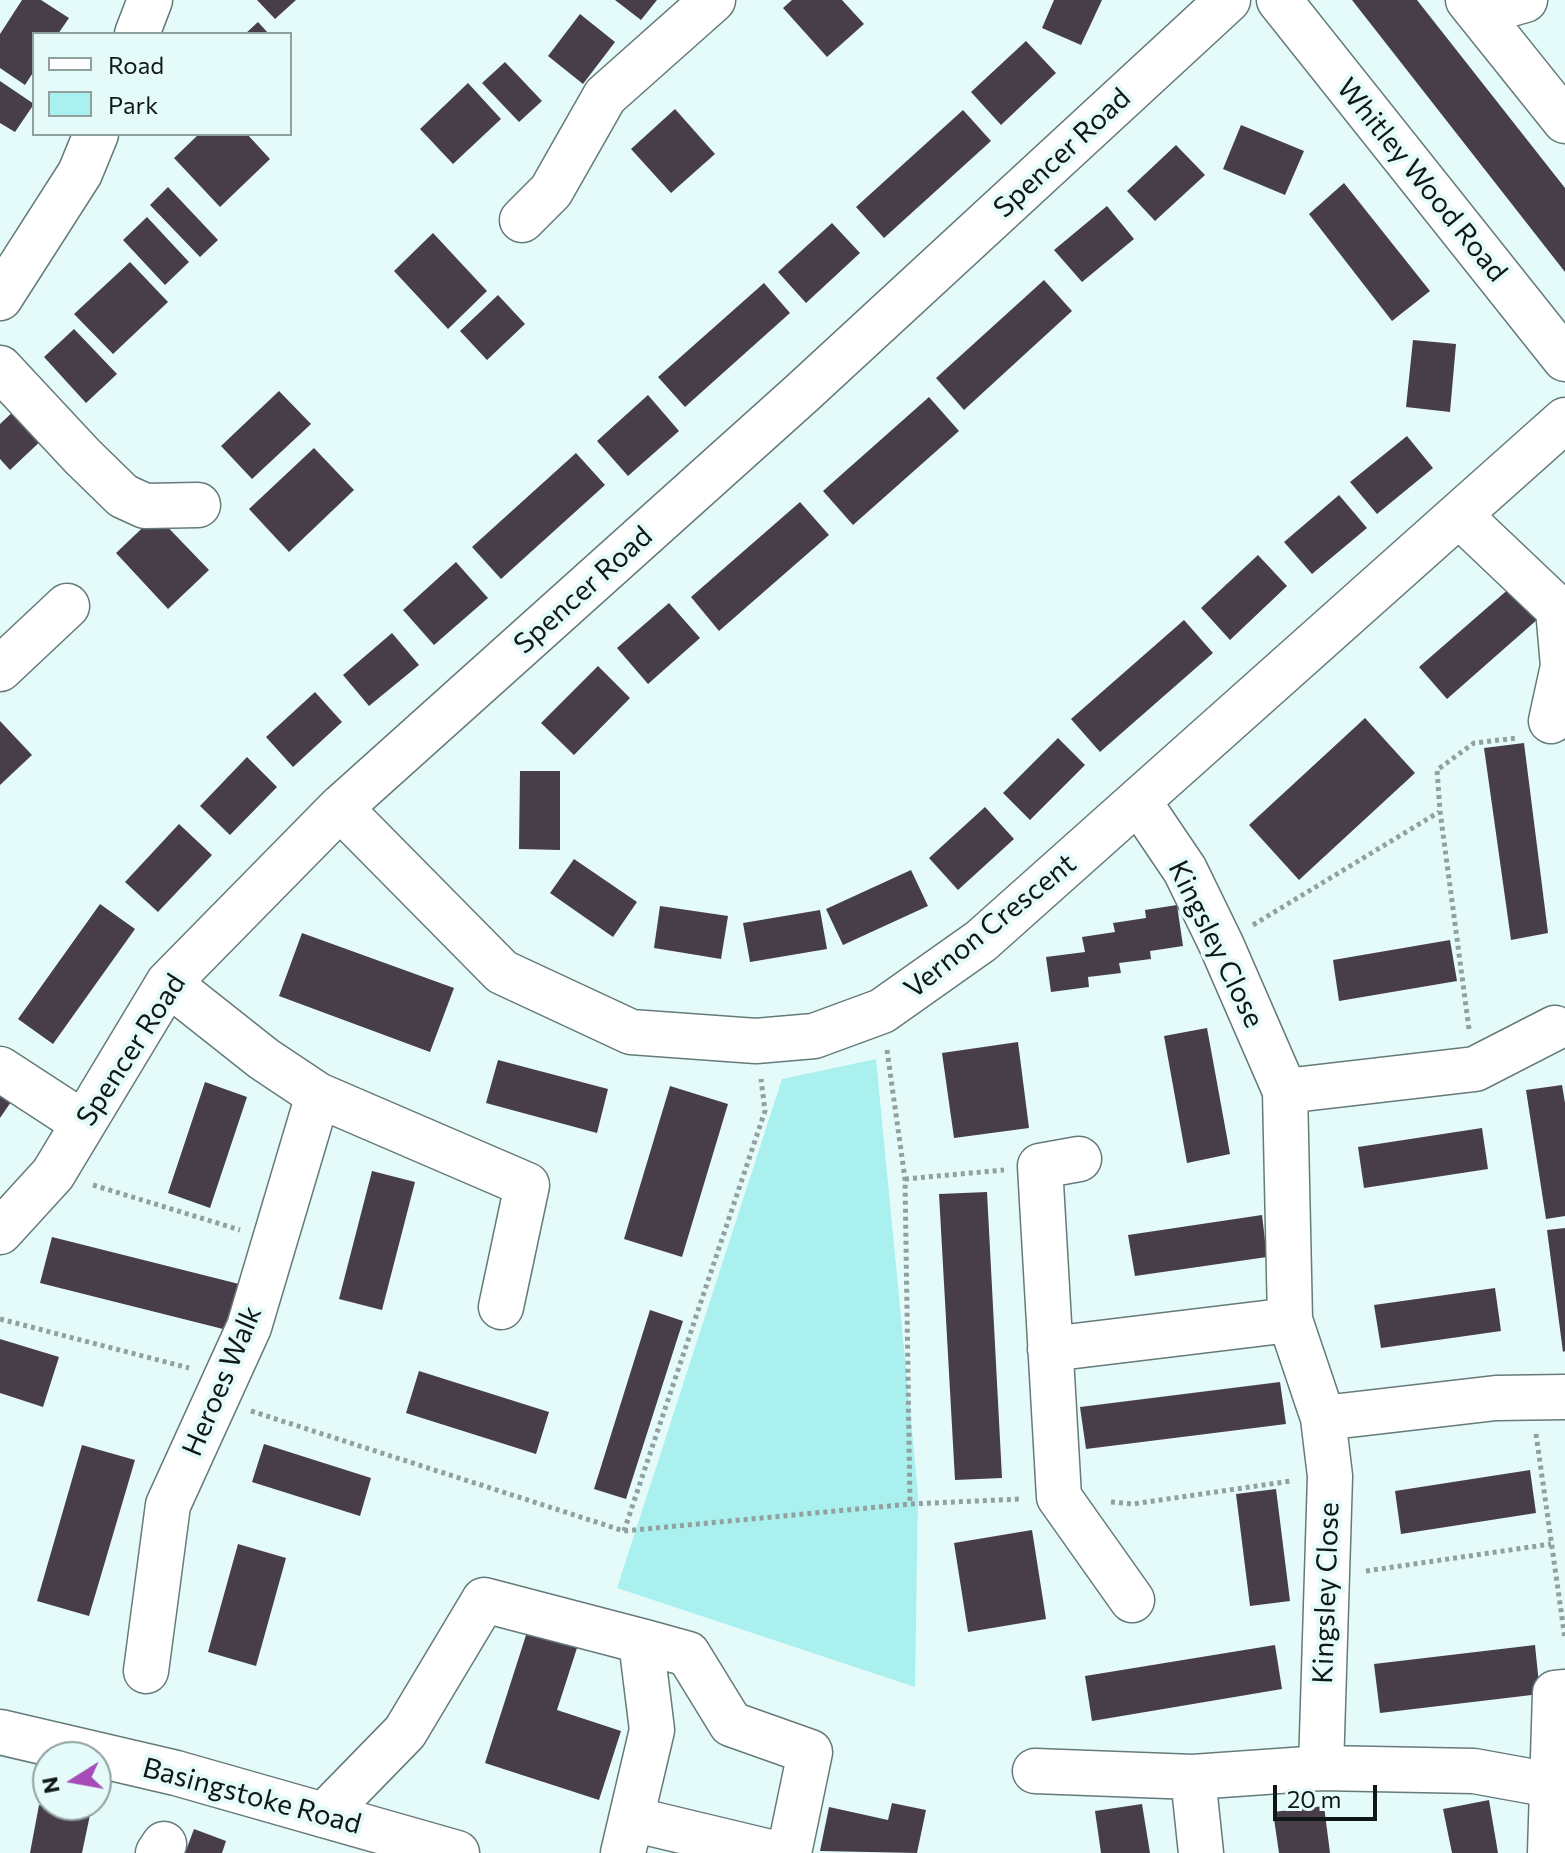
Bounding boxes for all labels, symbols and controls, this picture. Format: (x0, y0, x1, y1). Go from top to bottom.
legend (32, 32, 292, 136)
text: Road (108, 50, 164, 79)
street label: Whitley Wood Road (1330, 72, 1514, 288)
street label: Spencer Road (987, 81, 1137, 225)
text: Park (108, 90, 158, 119)
street label: Spencer Road (507, 519, 659, 661)
street label: Vernon Crescent (897, 847, 1083, 1005)
street label: Kingsley Close (1161, 855, 1271, 1033)
street label: Spencer Road (69, 968, 193, 1132)
street label: Heroes Walk (175, 1301, 269, 1461)
street label: Kingsley Close (1306, 1502, 1346, 1684)
north arrow (32, 1741, 112, 1821)
street label: Basingstoke Road (139, 1751, 365, 1841)
scale bar (1277, 1769, 1381, 1819)
text: N (35, 1775, 65, 1796)
text: 20 m (1287, 1784, 1341, 1813)

